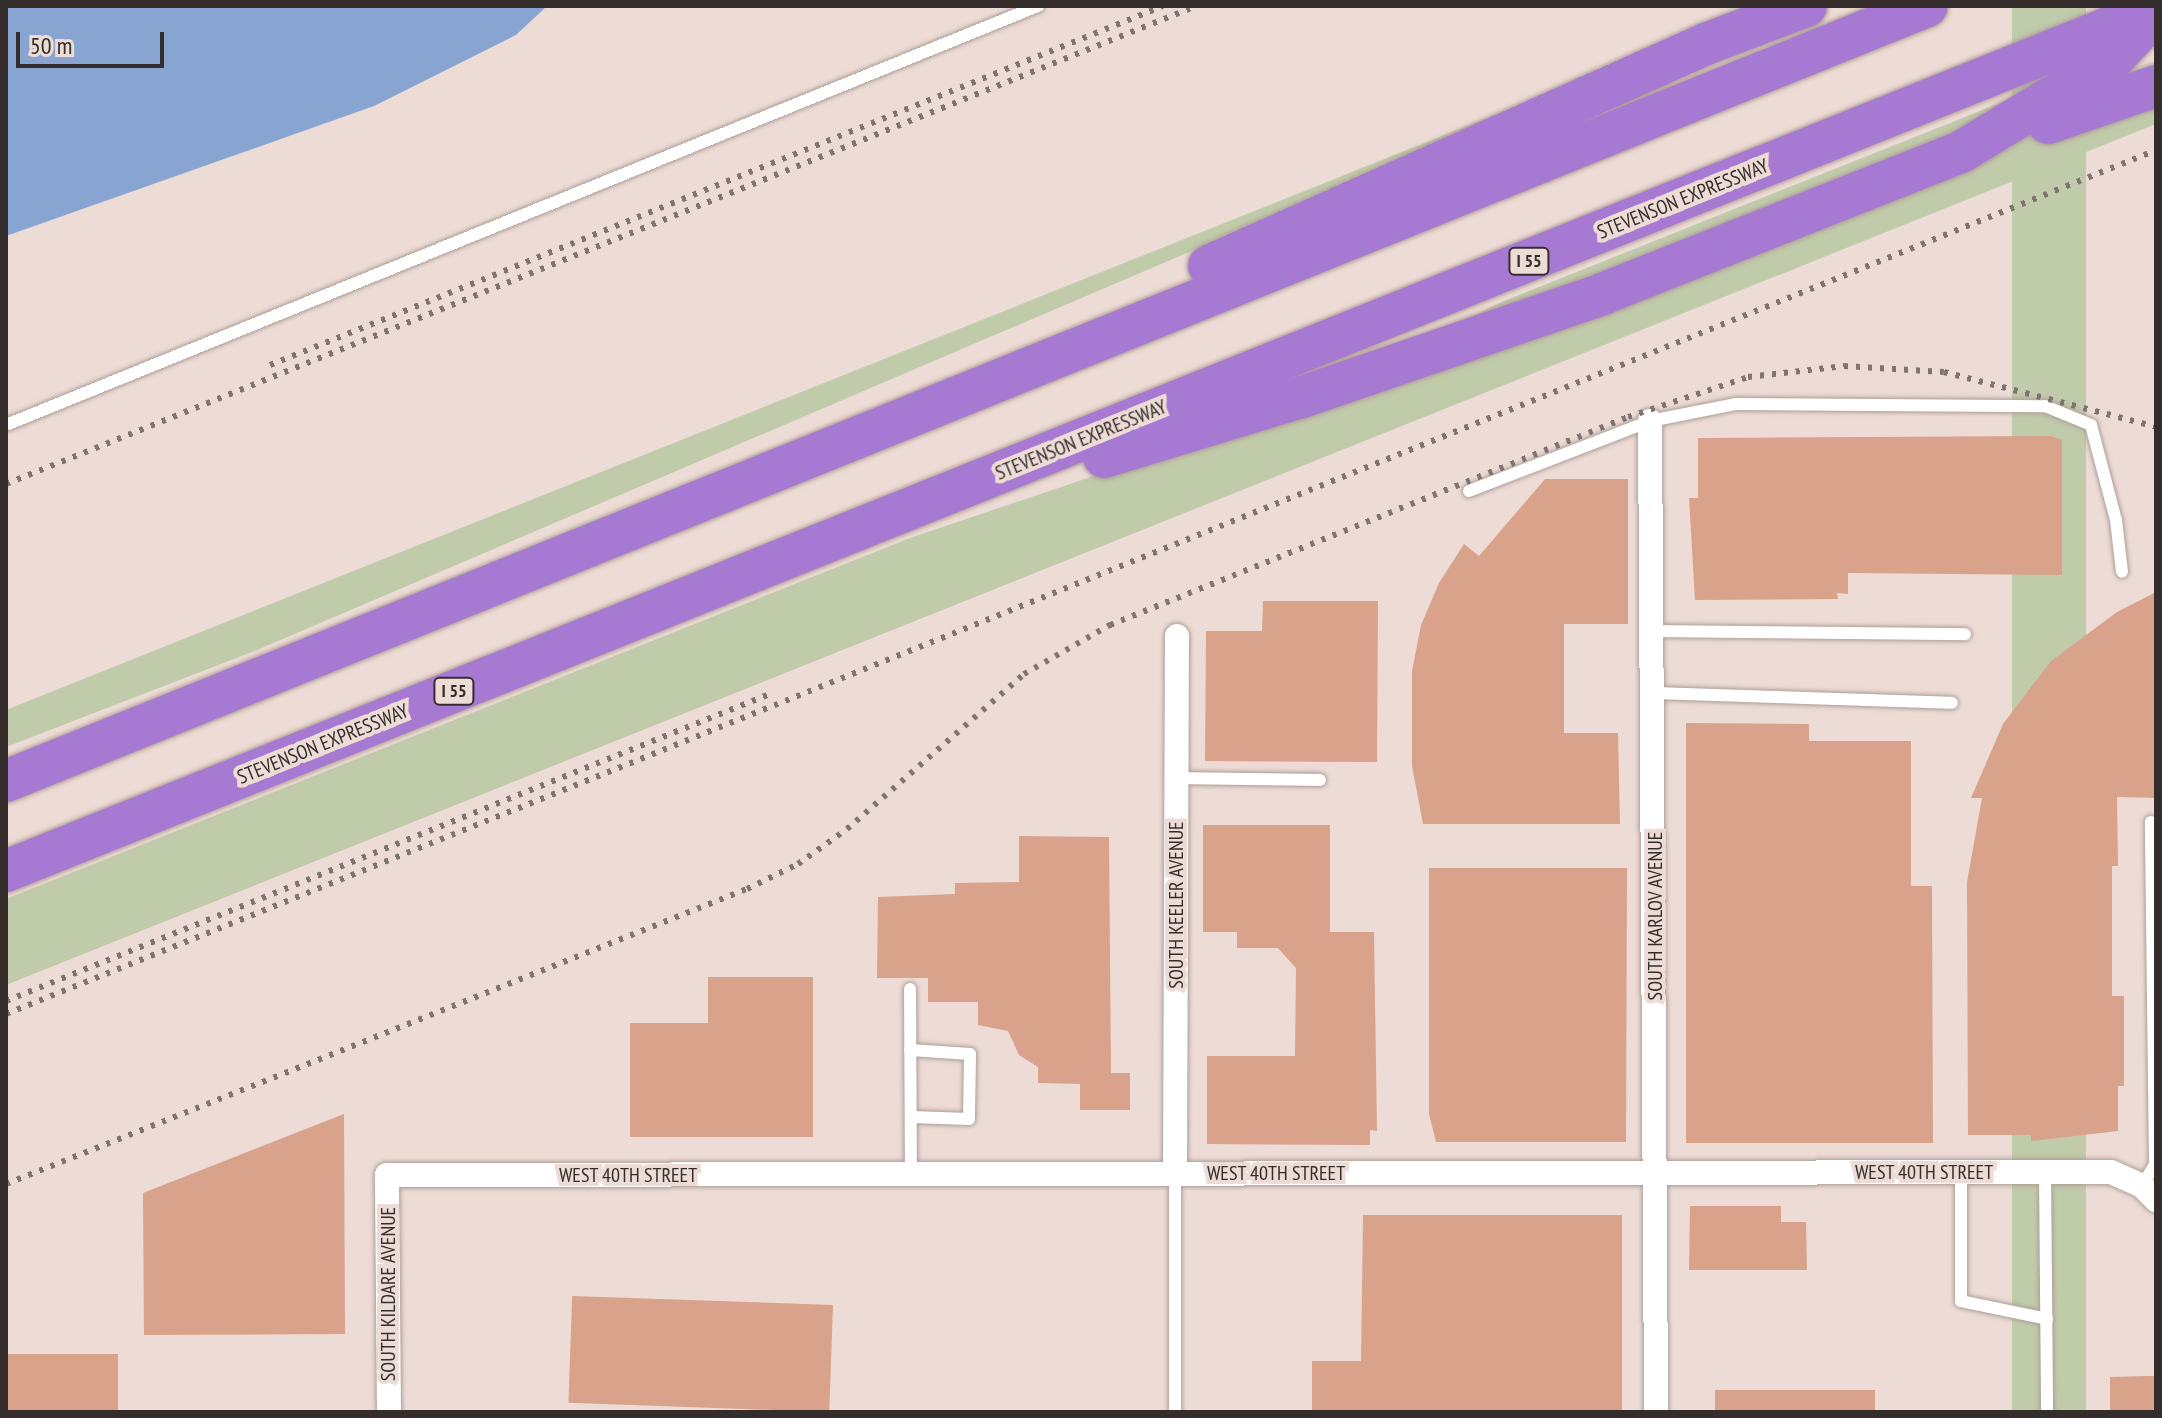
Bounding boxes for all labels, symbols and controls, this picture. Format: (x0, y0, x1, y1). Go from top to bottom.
scale bar (20, 16, 168, 66)
text: 50 m (30, 30, 72, 61)
street label: STEVENSON EXPRESSWAY (1594, 154, 1772, 244)
road number: I 55 (1507, 247, 1551, 275)
street label: STEVENSON EXPRESSWAY (992, 395, 1170, 485)
road number: I 55 (432, 677, 476, 705)
street label: STEVENSON EXPRESSWAY (234, 699, 412, 789)
street label: SOUTH KEELER AVENUE (1164, 821, 1188, 989)
street label: SOUTH KARLOV AVENUE (1643, 831, 1667, 1001)
street label: WEST 40TH STREET (1855, 1160, 1993, 1184)
street label: WEST 40TH STREET (1207, 1161, 1345, 1185)
street label: WEST 40TH STREET (559, 1163, 697, 1187)
street label: SOUTH KILDARE AVENUE (376, 1207, 400, 1381)

